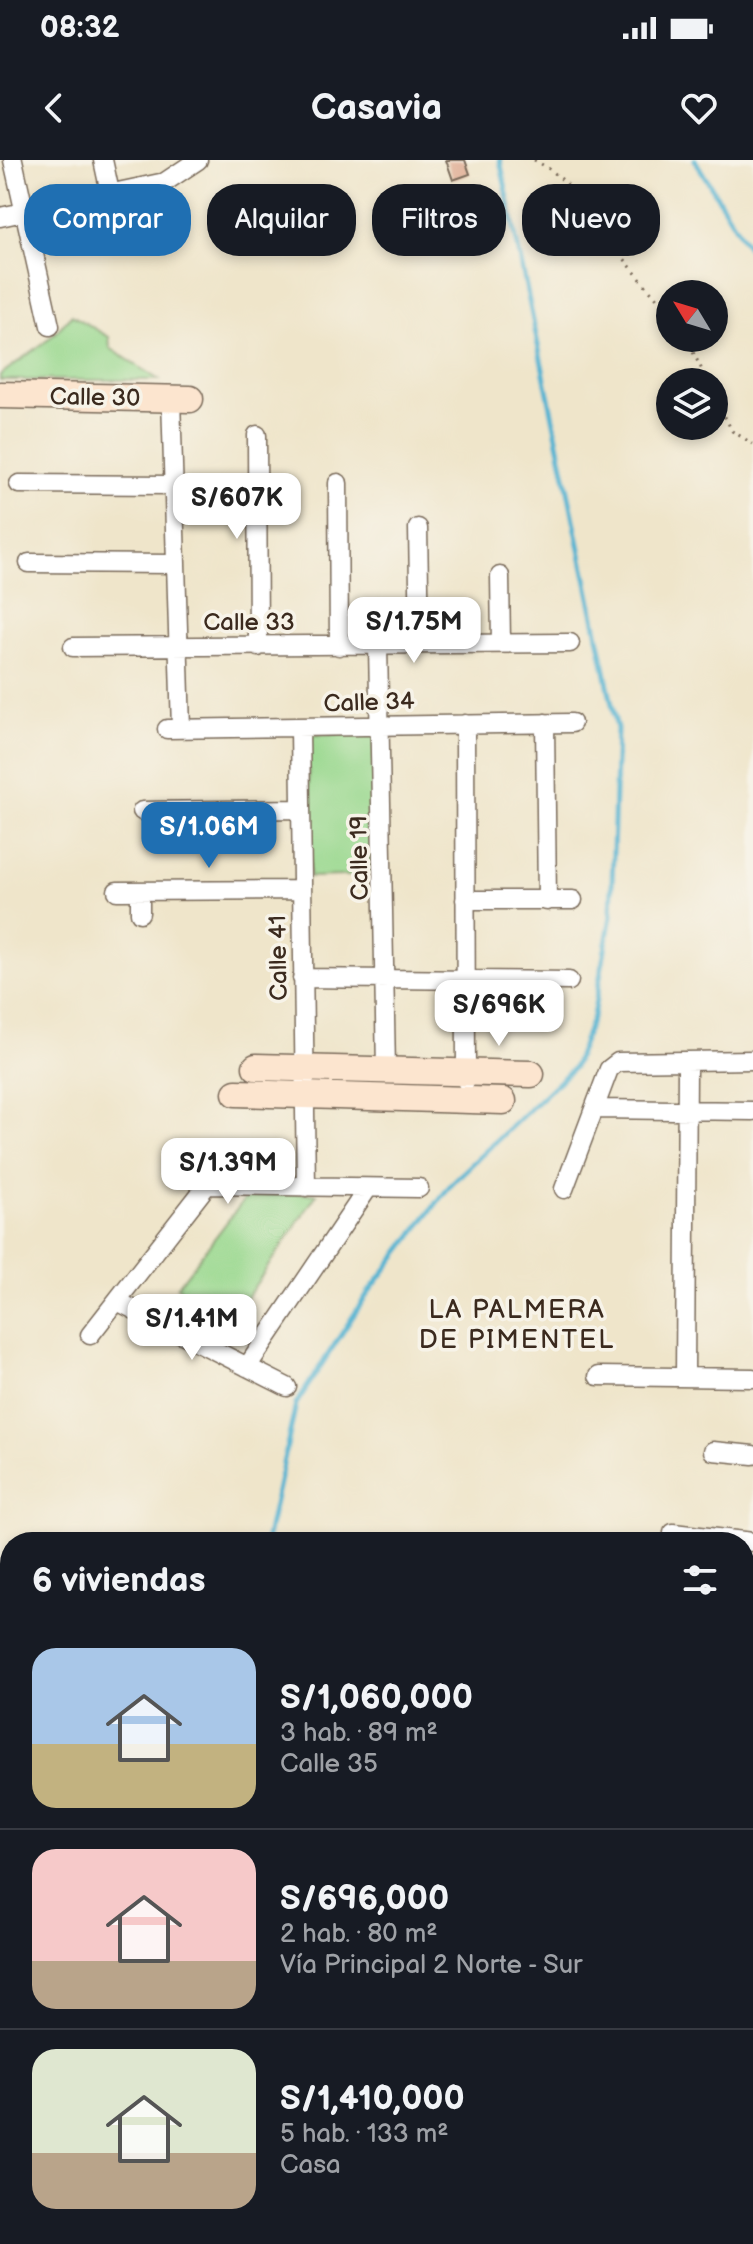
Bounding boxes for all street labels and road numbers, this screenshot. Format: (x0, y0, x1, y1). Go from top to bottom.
street label: Calle 30 (49, 382, 141, 413)
street label: Calle 33 (203, 608, 295, 637)
street label: Calle 34 (323, 686, 416, 719)
street label: Calle 19 (344, 815, 375, 901)
street label: Calle 41 (263, 915, 294, 1001)

